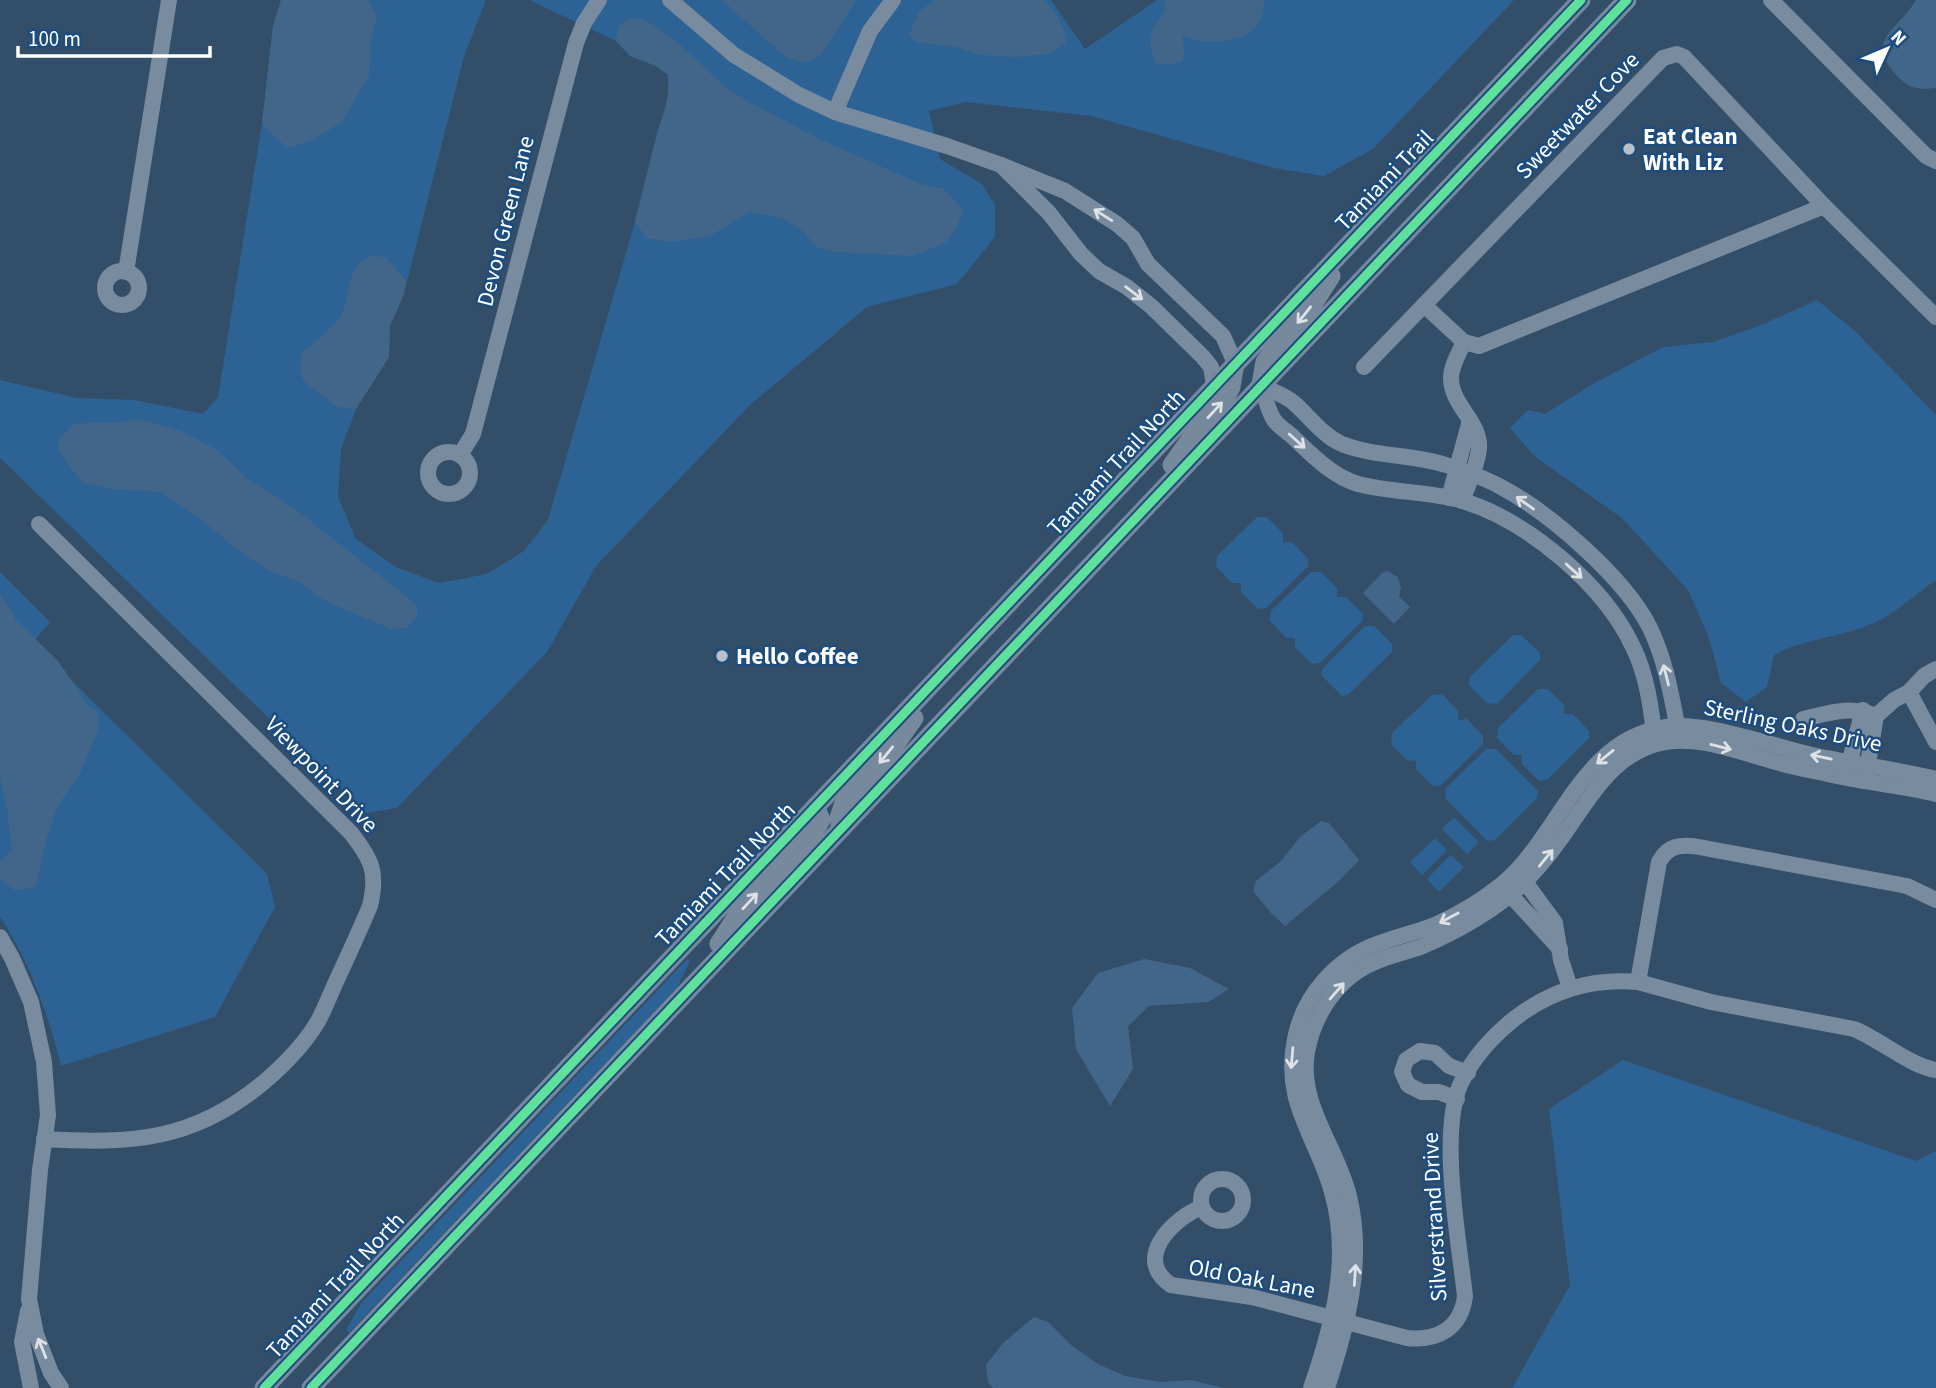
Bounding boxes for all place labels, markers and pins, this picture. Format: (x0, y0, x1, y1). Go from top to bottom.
place label: Eat Clean With Liz (1643, 120, 1738, 179)
marker: Eat Clean With Liz (1621, 141, 1637, 157)
place label: Hello Coffee (736, 640, 859, 673)
marker: Hello Coffee (714, 648, 730, 664)

